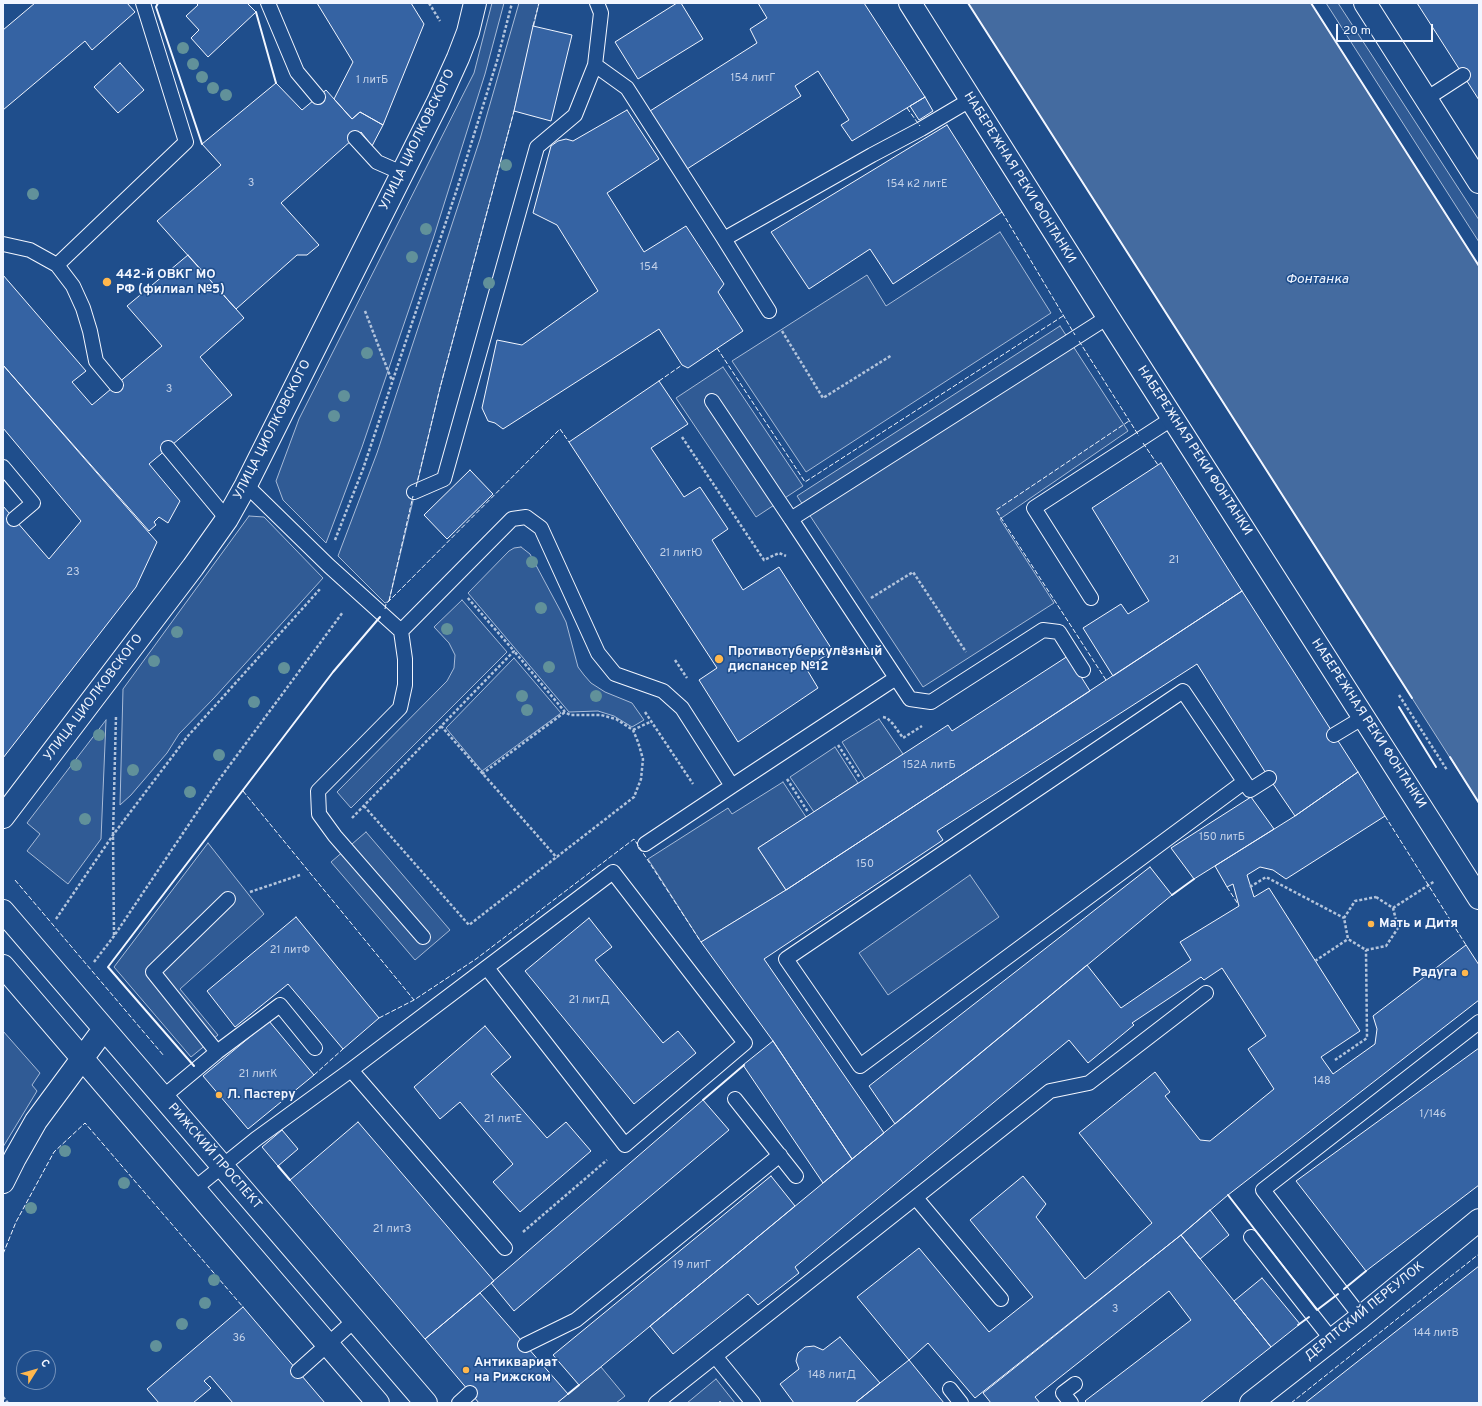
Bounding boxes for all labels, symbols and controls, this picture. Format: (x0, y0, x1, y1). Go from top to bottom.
scale bar (1338, 16, 1435, 42)
text: 20 m (1343, 23, 1371, 39)
street label: УЛИЦА ЦИОЛКОВСКОГО (377, 67, 459, 213)
house number: 154 литГ (730, 72, 776, 86)
house number: 1 литБ (356, 74, 388, 88)
street label: НАБЕРЕЖНАЯ РЕКИ ФОНТАНКИ (960, 89, 1078, 267)
house number: 3 (248, 177, 254, 191)
house number: 154 к2 литЕ (886, 178, 948, 192)
house number: 154 (640, 261, 658, 275)
place label: 442-й ОВКГ МО РФ (филиал №5) (116, 267, 225, 298)
water label: Фонтанка (1285, 272, 1349, 288)
marker: 442-й ОВКГ МО РФ (филиал №5) (101, 276, 113, 288)
street label: УЛИЦА ЦИОЛКОВСКОГО (231, 357, 315, 503)
street label: НАБЕРЕЖНАЯ РЕКИ ФОНТАНКИ (1133, 363, 1255, 539)
house number: 3 (166, 383, 172, 397)
house number: 21 литЮ (659, 547, 703, 561)
house number: 21 (1169, 554, 1179, 568)
house number: 23 (66, 566, 80, 580)
street label: УЛИЦА ЦИОЛКОВСКОГО (41, 631, 147, 765)
street label: НАБЕРЕЖНАЯ РЕКИ ФОНТАНКИ (1307, 636, 1429, 812)
place label: Противотуберкулёзный диспансер №12 (728, 644, 882, 675)
marker: Противотуберкулёзный диспансер №12 (713, 653, 725, 665)
house number: 152А литБ (902, 759, 956, 773)
house number: 150 литБ (1199, 831, 1245, 845)
house number: 150 (856, 858, 874, 872)
place label: Мать и Дитя (1379, 916, 1458, 932)
marker: Мать и Дитя (1366, 919, 1376, 929)
house number: 21 литФ (270, 944, 310, 958)
place label: Радуга (1412, 965, 1457, 981)
marker: Радуга (1460, 968, 1470, 978)
house number: 21 литД (568, 994, 610, 1008)
house number: 21 литК (239, 1068, 277, 1082)
house number: 148 (1313, 1075, 1331, 1089)
place label: Л. Пастеру (227, 1087, 296, 1103)
marker: Л. Пастеру (214, 1090, 224, 1100)
street label: РИЖСКИЙ ПРОСПЕКТ (164, 1101, 264, 1213)
house number: 1/146 (1420, 1108, 1446, 1122)
house number: 21 литЕ (484, 1113, 522, 1127)
house number: 21 литЗ (373, 1223, 411, 1237)
house number: 19 литГ (673, 1259, 711, 1273)
street label: ДЕРПТСКИЙ ПЕРЕУЛОК (1302, 1259, 1428, 1365)
house number: 3 (1112, 1303, 1118, 1317)
house number: 144 литВ (1413, 1327, 1459, 1341)
house number: 36 (232, 1332, 246, 1346)
north arrow (16, 1350, 56, 1390)
place label: Антиквариат на Рижском (474, 1355, 558, 1386)
text: С (37, 1356, 52, 1370)
marker: Антиквариат на Рижском (461, 1365, 471, 1375)
house number: 148 литД (808, 1369, 856, 1383)

